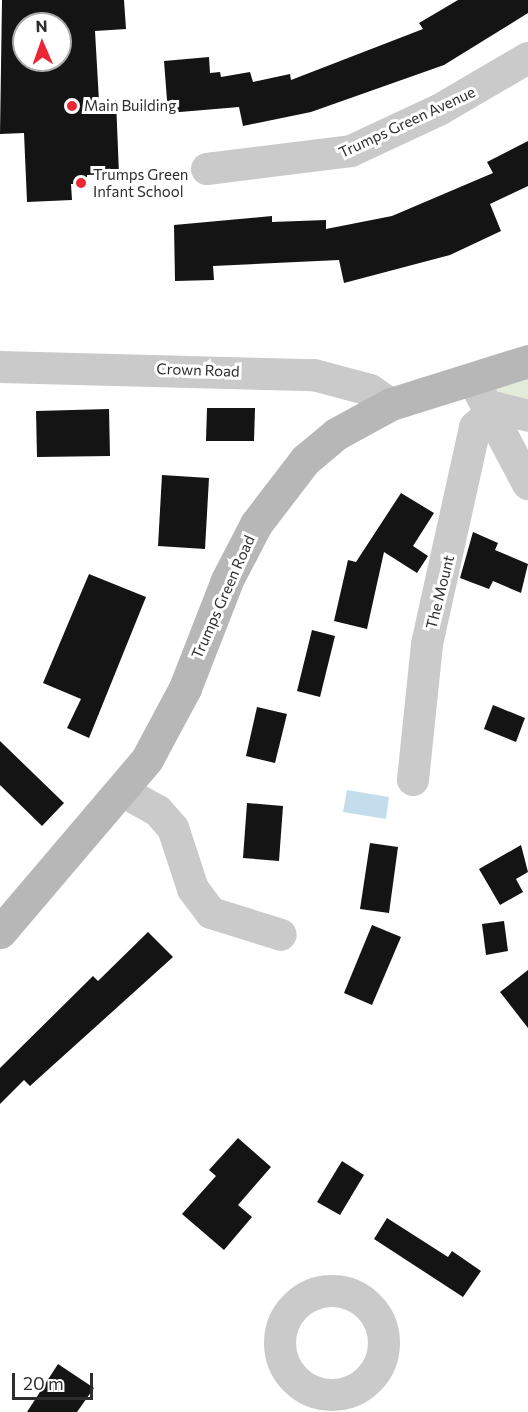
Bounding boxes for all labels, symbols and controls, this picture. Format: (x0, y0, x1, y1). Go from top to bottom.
north arrow (12, 12, 72, 72)
text: N (35, 16, 48, 35)
street label: Trumps Green Avenue (336, 83, 478, 161)
place label: Main Building (84, 97, 176, 115)
marker: Main Building (65, 99, 79, 113)
place label: Trumps Green Infant School (93, 165, 188, 200)
marker: Trumps Green Infant School (74, 176, 88, 190)
street label: Crown Road (156, 360, 240, 380)
street label: Trumps Green Road (188, 532, 258, 662)
street label: The Mount (422, 553, 458, 631)
scale bar (15, 1361, 96, 1399)
text: 20 m (23, 1372, 64, 1394)

